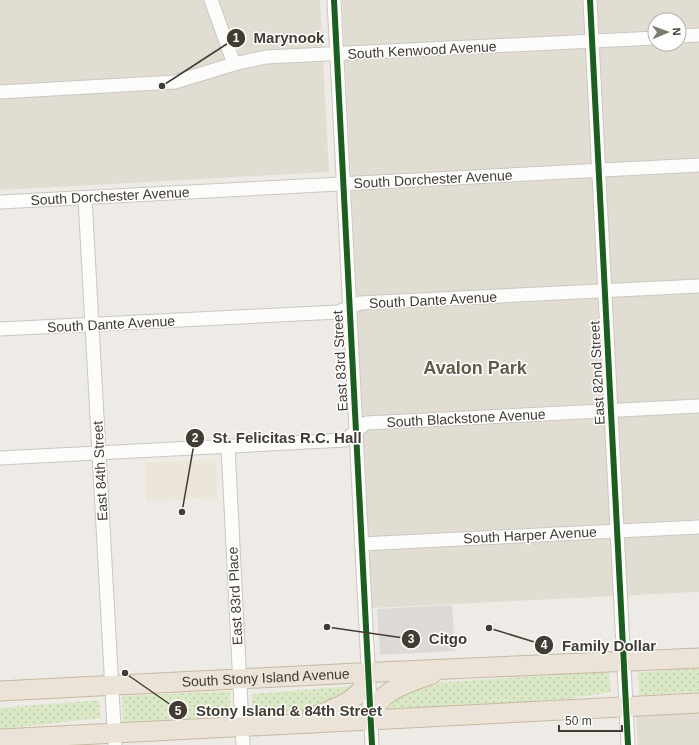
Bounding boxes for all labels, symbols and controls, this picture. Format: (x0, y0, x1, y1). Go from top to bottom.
north arrow (647, 12, 687, 52)
callout: Marynook (226, 24, 332, 51)
text: N (671, 27, 683, 36)
text: Marynook (254, 29, 325, 46)
text: 1 (233, 31, 240, 45)
street label: South Kenwood Avenue (347, 38, 497, 62)
street label: South Dorchester Avenue (353, 167, 513, 191)
street label: South Dorchester Avenue (30, 184, 190, 208)
street label: South Dante Avenue (369, 289, 498, 311)
street label: East 83rd Street (329, 310, 351, 412)
street label: South Dante Avenue (47, 313, 176, 335)
street label: East 82nd Street (586, 320, 608, 425)
district label: Avalon Park (423, 358, 528, 378)
street label: South Blackstone Avenue (386, 406, 546, 430)
street label: East 84th Street (89, 420, 111, 522)
callout: St. Felicitas R.C. Hall (185, 425, 370, 452)
text: St. Felicitas R.C. Hall (212, 429, 362, 446)
text: 2 (192, 431, 199, 445)
street label: South Harper Avenue (463, 524, 597, 546)
street label: East 83rd Place (224, 546, 246, 646)
callout: Citgo (401, 625, 475, 652)
text: Citgo (429, 630, 467, 647)
text: 3 (408, 632, 415, 646)
callout: Family Dollar (534, 632, 664, 659)
text: Family Dollar (562, 637, 656, 654)
text: 4 (541, 638, 548, 652)
street label: South Stony Island Avenue (181, 665, 350, 690)
callout: Stony Island & 84th Street (168, 697, 390, 724)
text: Stony Island & 84th Street (196, 702, 382, 719)
text: 5 (175, 704, 182, 718)
scale bar (559, 707, 622, 733)
text: 50 m (565, 714, 592, 728)

